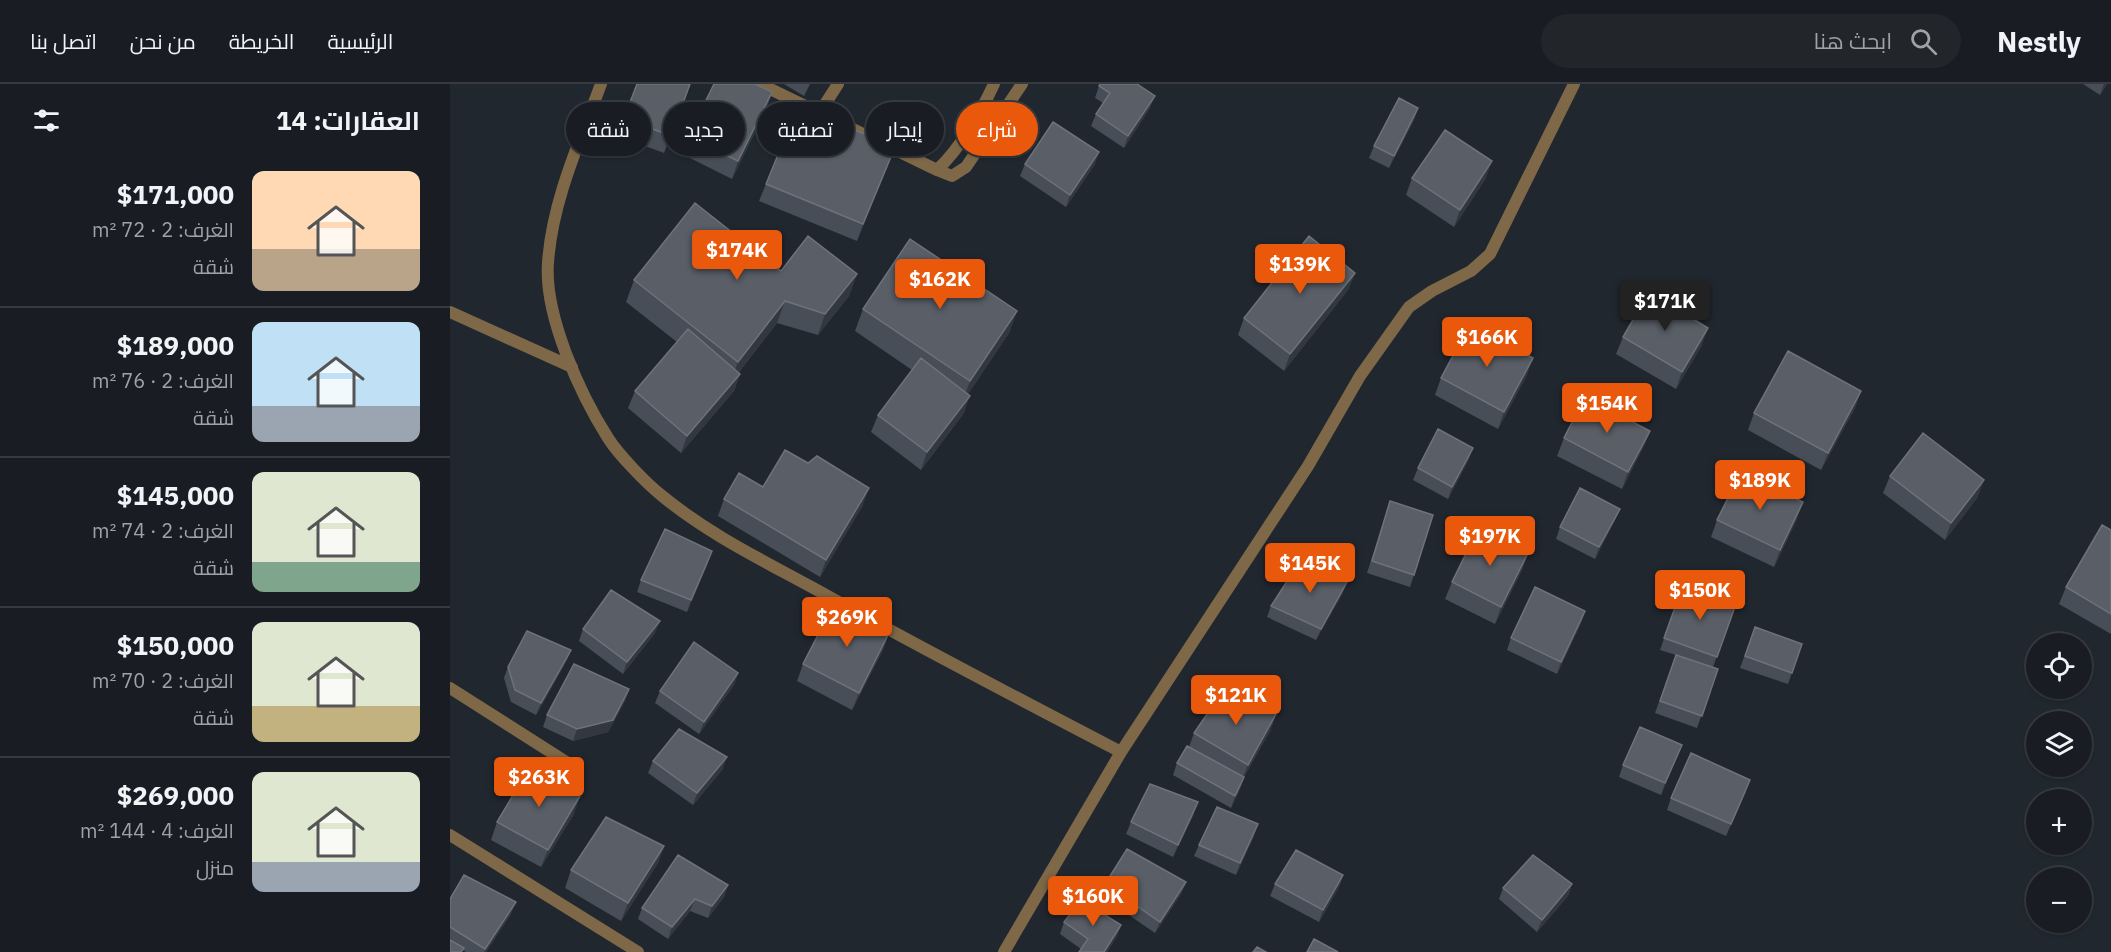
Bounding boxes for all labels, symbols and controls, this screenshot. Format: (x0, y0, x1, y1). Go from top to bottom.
search box (1541, 14, 1961, 68)
text: Nestly (1997, 23, 2081, 60)
icon: search (1907, 25, 1940, 58)
text: ابحث هنا (1813, 26, 1892, 55)
text: اتصل بنا (30, 27, 97, 55)
text: من نحن (130, 27, 196, 55)
text: الخريطة (229, 27, 294, 55)
text: الرئيسية (327, 27, 393, 55)
chip: شقة (566, 102, 651, 156)
chip: جديد (663, 102, 745, 156)
chip: تصفية (757, 102, 854, 156)
chip: إيجار (866, 102, 944, 156)
chip: شراء (956, 102, 1038, 156)
text: العقارات: 14 (276, 103, 420, 137)
icon: filters (30, 104, 63, 137)
text: $171,000 (117, 177, 234, 211)
icon: home (300, 195, 372, 267)
text: الغرف: 2 · 72 m² (92, 216, 234, 243)
pin: $174K (695, 230, 779, 281)
text: $174K (706, 236, 768, 263)
pin: $139K (1258, 244, 1342, 295)
text: $139K (1269, 250, 1331, 277)
text: شقة (193, 253, 234, 280)
pin: $162K (898, 259, 982, 310)
text: $162K (909, 265, 971, 292)
pin: $171K (1623, 281, 1707, 332)
text: $171K (1634, 287, 1696, 314)
pin: $166K (1445, 317, 1529, 368)
text: $166K (1456, 323, 1518, 350)
text: $189,000 (117, 328, 234, 362)
icon: home (300, 346, 372, 418)
text: الغرف: 2 · 76 m² (92, 367, 234, 394)
pin: $154K (1565, 383, 1649, 434)
text: $154K (1576, 389, 1638, 416)
text: شقة (193, 404, 234, 431)
pin: $189K (1718, 460, 1802, 511)
text: $189K (1729, 466, 1791, 493)
text: $145,000 (117, 478, 234, 512)
icon: home (300, 496, 372, 568)
pin: $197K (1448, 516, 1532, 567)
text: الغرف: 2 · 74 m² (92, 517, 234, 544)
text: $197K (1459, 522, 1521, 549)
pin: $145K (1268, 543, 1352, 594)
text: $145K (1279, 549, 1341, 576)
text: شقة (193, 554, 234, 581)
pin: $150K (1658, 570, 1742, 621)
text: $150K (1669, 576, 1731, 603)
pin: $269K (805, 597, 889, 648)
text: $269K (816, 603, 878, 630)
text: $150,000 (117, 628, 234, 662)
map controls (2026, 633, 2092, 933)
button: locate (2026, 633, 2092, 699)
icon: home (300, 646, 372, 718)
text: الغرف: 2 · 70 m² (92, 667, 234, 694)
pin: $121K (1194, 675, 1278, 726)
text: $121K (1205, 681, 1267, 708)
text: شقة (193, 704, 234, 731)
button: layers (2026, 711, 2092, 777)
pin: $263K (497, 757, 581, 808)
text: $263K (508, 763, 570, 790)
text: $269,000 (117, 778, 234, 812)
button: + (2026, 789, 2092, 855)
icon: home (300, 796, 372, 868)
text: الغرف: 4 · 144 m² (80, 817, 234, 844)
text: منزل (196, 854, 234, 881)
button: − (2026, 867, 2092, 933)
pin: $160K (1051, 876, 1135, 927)
text: $160K (1062, 882, 1124, 909)

